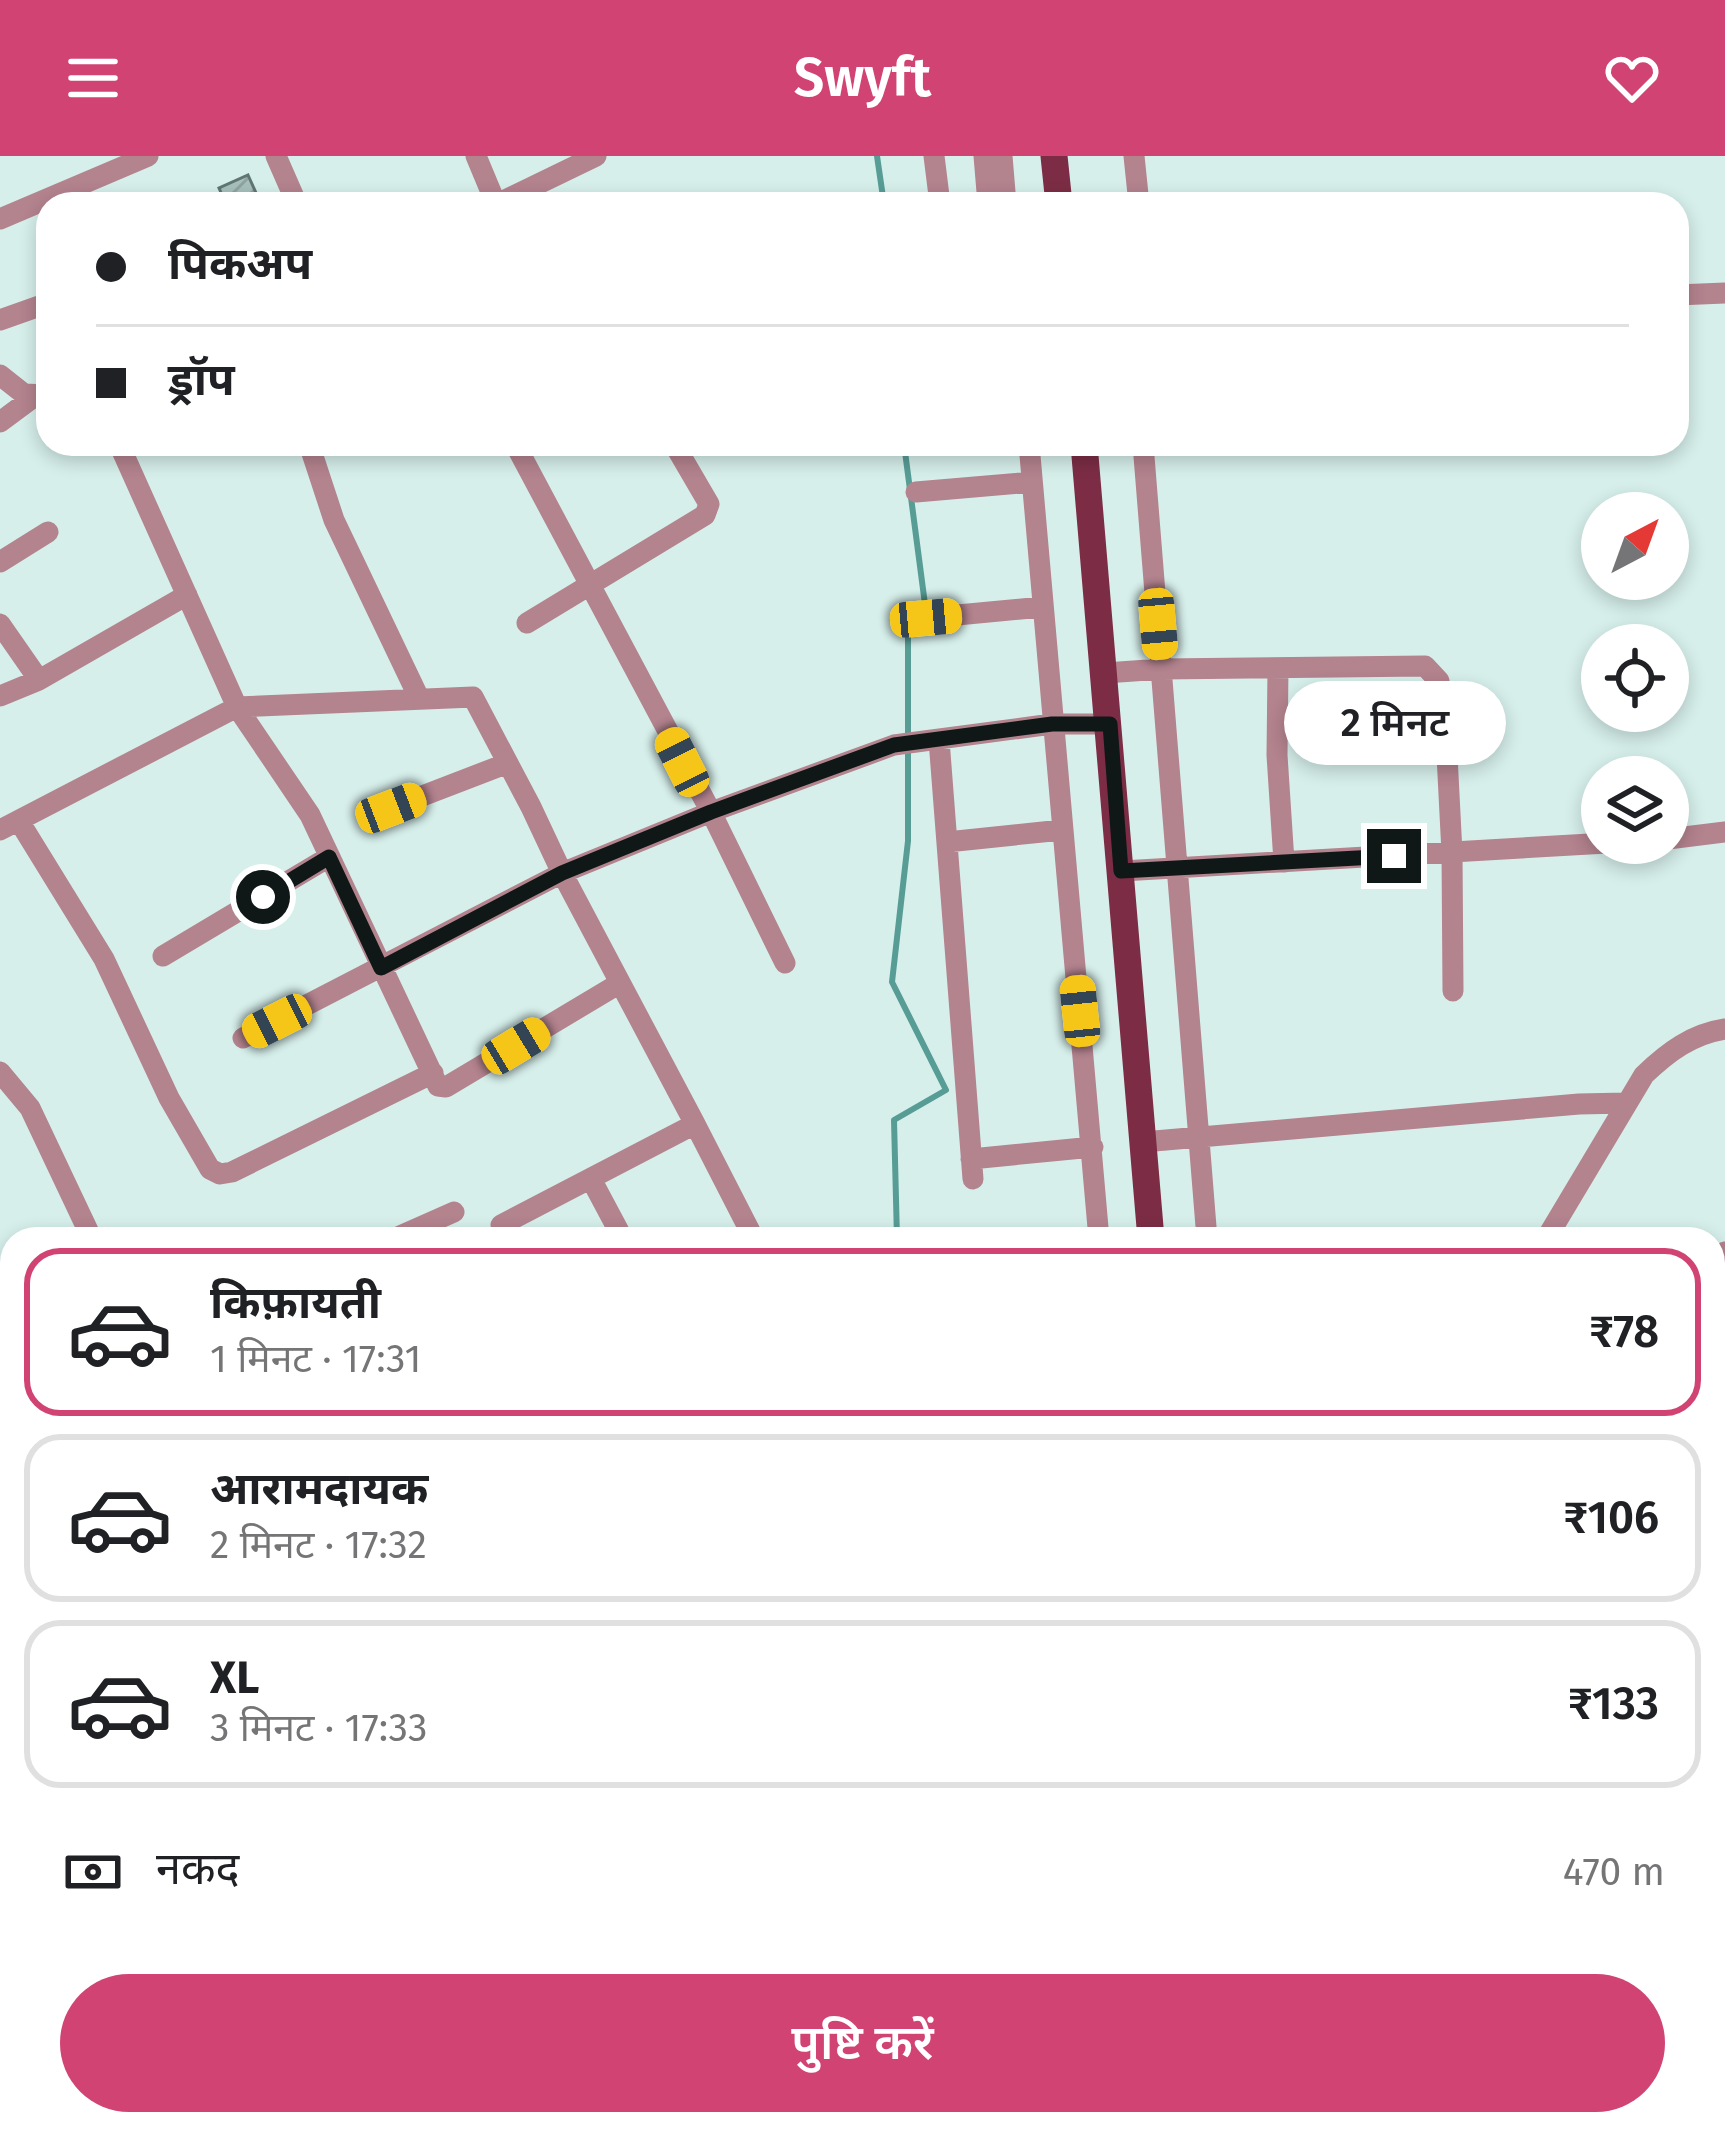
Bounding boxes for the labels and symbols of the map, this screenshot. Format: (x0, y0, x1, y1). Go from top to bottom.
north arrow (1581, 492, 1689, 600)
car (1137, 587, 1179, 661)
car (889, 597, 963, 639)
callout: 2 मिनट (1283, 682, 1505, 766)
car (650, 722, 714, 802)
car (351, 778, 431, 838)
route end (1367, 829, 1421, 883)
route start (236, 870, 290, 924)
car (1058, 973, 1102, 1049)
car (237, 989, 317, 1053)
car (476, 1012, 556, 1080)

